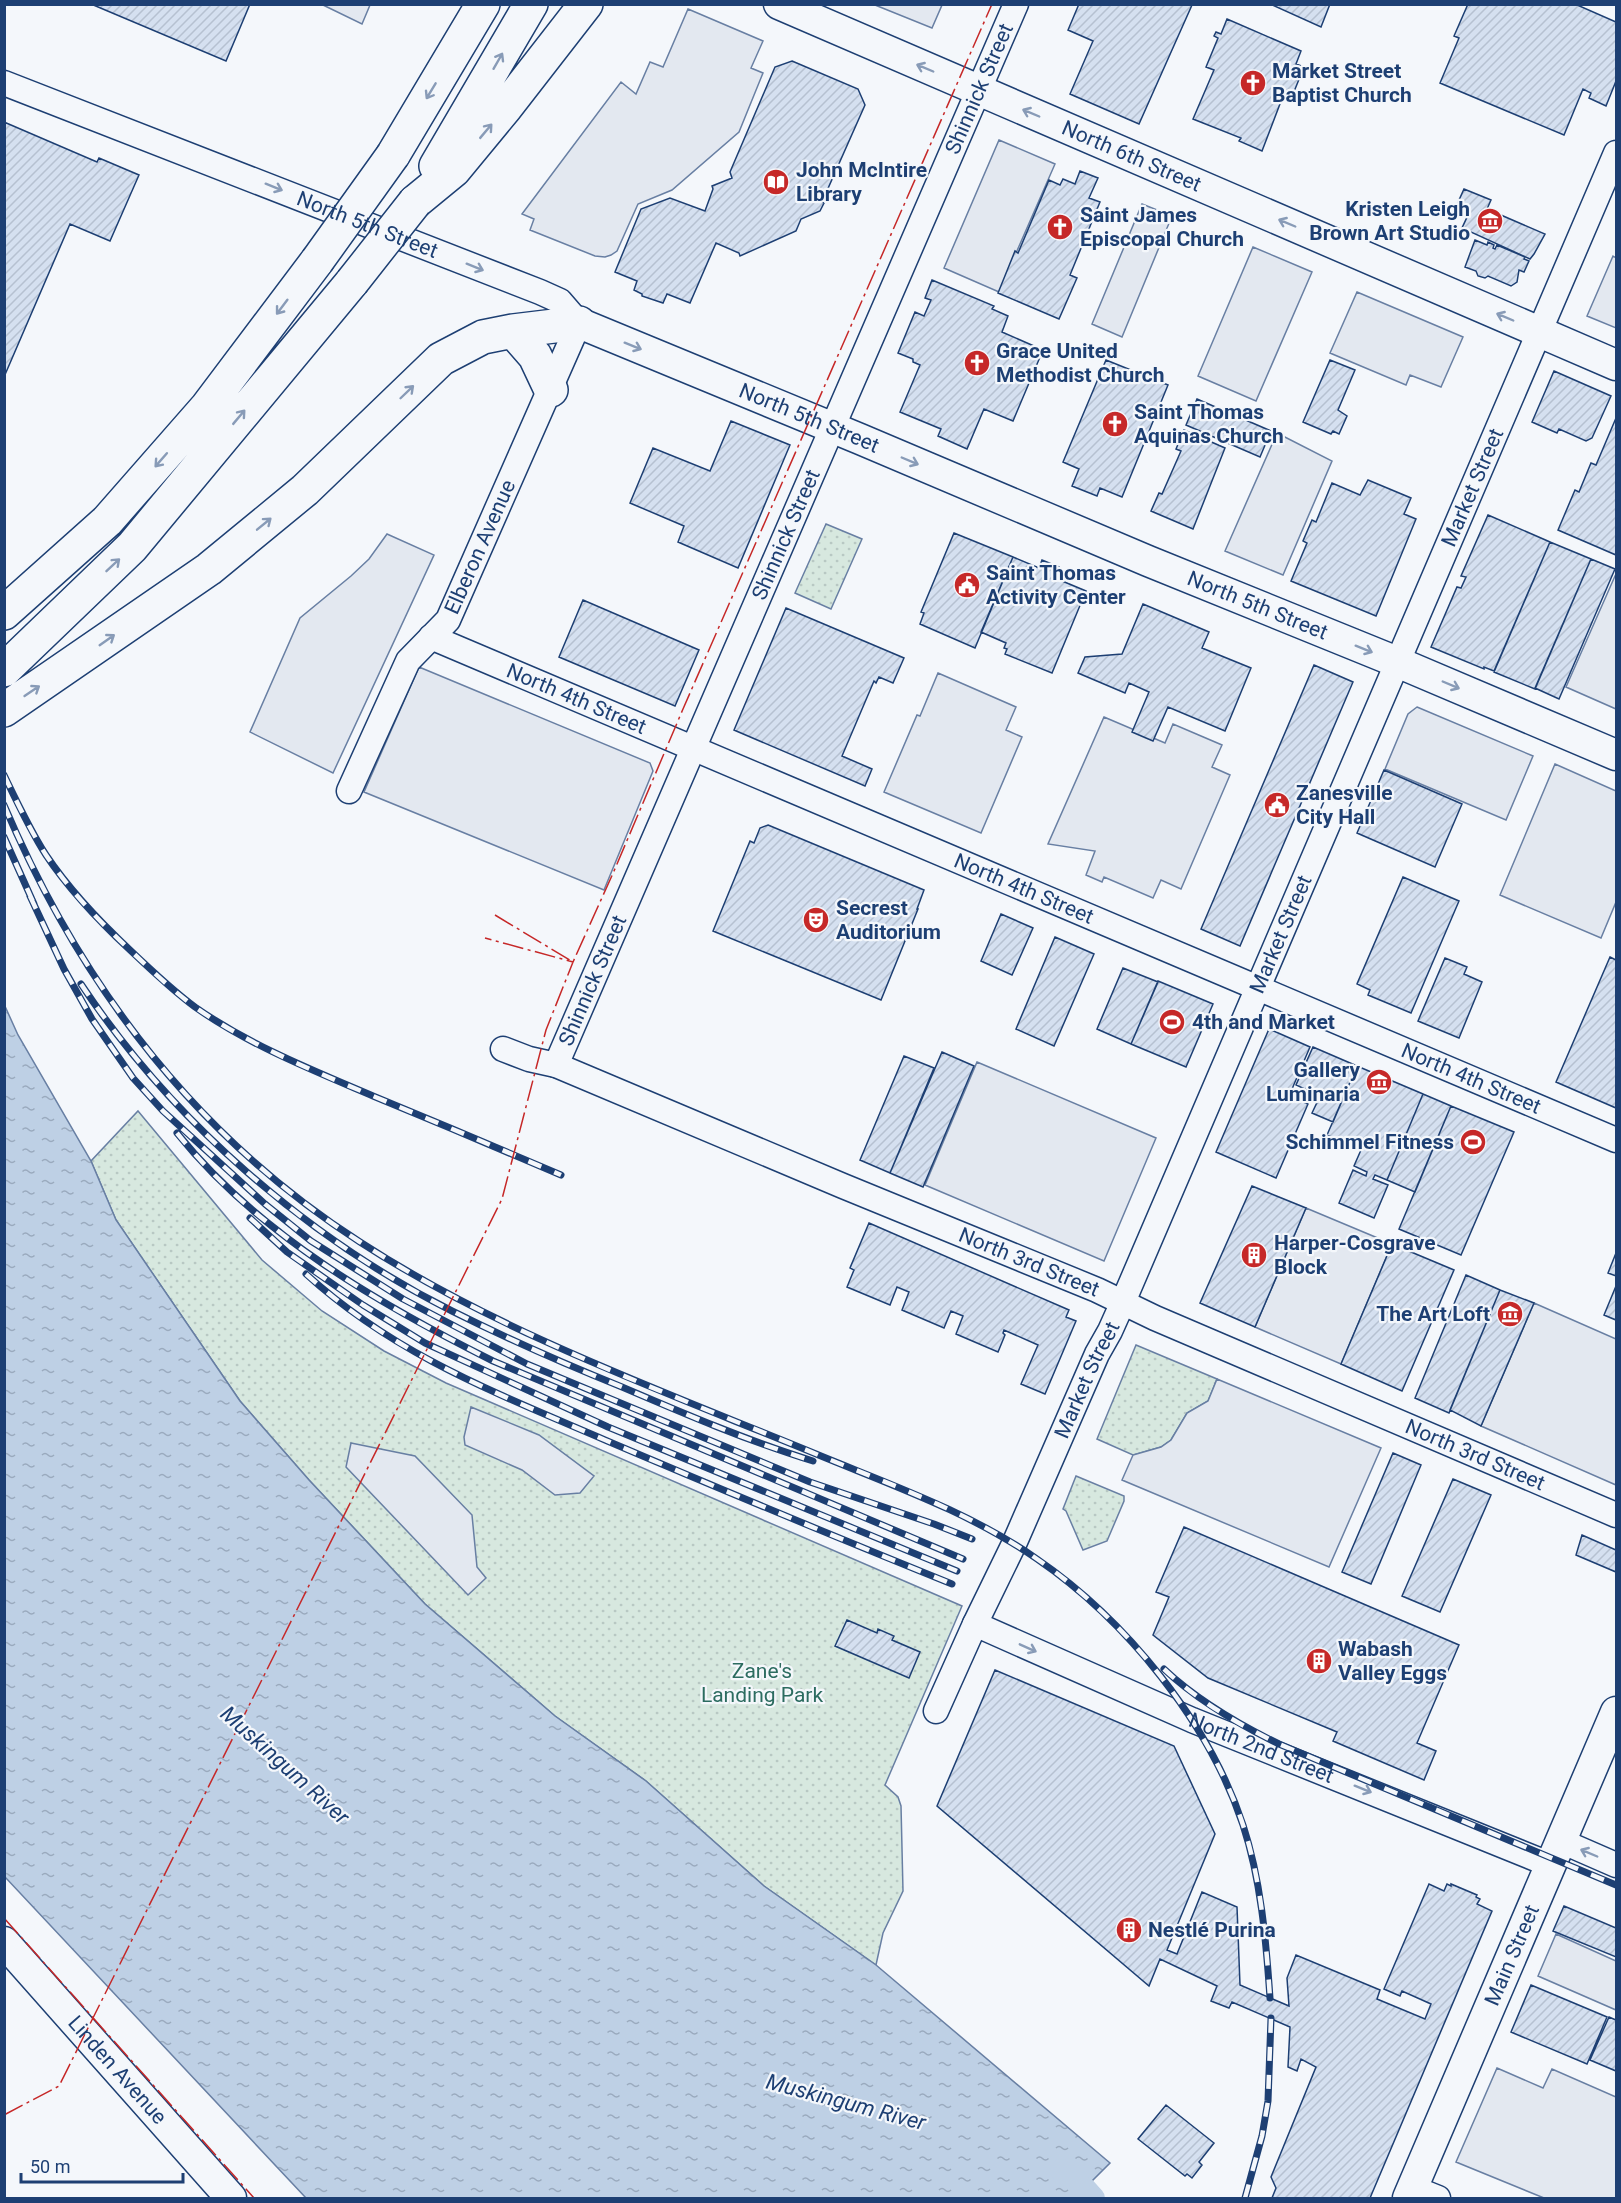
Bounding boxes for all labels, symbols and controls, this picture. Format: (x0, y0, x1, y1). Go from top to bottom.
street label: Shinnick Street (940, 20, 1018, 158)
one-way arrow (493, 53, 505, 70)
place label: Market Street Baptist Church (1272, 59, 1412, 107)
one-way arrow (916, 61, 934, 72)
church icon: Market Street Baptist Church (1238, 68, 1268, 98)
one-way arrow (425, 82, 437, 99)
one-way arrow (1022, 107, 1041, 118)
street label: North 6th Street (1058, 116, 1205, 197)
one-way arrow (479, 124, 493, 139)
place label: John McIntire Library (796, 158, 927, 206)
library icon: John McIntire Library (761, 167, 791, 197)
one-way arrow (265, 183, 283, 194)
street label: North 5th Street (293, 186, 441, 263)
place label: Kristen Leigh Brown Art Studio (1309, 197, 1470, 245)
place label: Saint James Episcopal Church (1080, 203, 1244, 251)
museum icon: Kristen Leigh Brown Art Studio (1475, 206, 1505, 236)
church icon: Saint James Episcopal Church (1045, 212, 1075, 242)
one-way arrow (1279, 217, 1297, 228)
one-way arrow (466, 262, 484, 273)
one-way arrow (276, 299, 288, 315)
one-way arrow (1496, 311, 1515, 322)
place label: Grace United Methodist Church (996, 339, 1164, 387)
one-way arrow (624, 341, 642, 352)
church icon: Grace United Methodist Church (962, 348, 992, 378)
street label: North 5th Street (736, 378, 883, 458)
one-way arrow (399, 385, 414, 399)
place label: Saint Thomas Aquinas Church (1134, 400, 1284, 448)
one-way arrow (233, 409, 246, 425)
church icon: Saint Thomas Aquinas Church (1100, 409, 1130, 439)
street label: Market Street (1437, 425, 1508, 550)
one-way arrow (154, 452, 168, 467)
one-way arrow (901, 455, 919, 467)
street label: Shinnick Street (747, 466, 825, 604)
street label: Elberon Avenue (440, 476, 520, 618)
one-way arrow (256, 517, 271, 531)
one-way arrow (105, 558, 120, 572)
place label: Saint Thomas Activity Center (986, 561, 1126, 609)
street label: North 5th Street (1184, 566, 1331, 645)
public building icon: Saint Thomas Activity Center (952, 570, 982, 600)
one-way arrow (98, 634, 115, 646)
one-way arrow (1355, 644, 1373, 655)
street label: North 4th Street (503, 659, 650, 739)
one-way arrow (1441, 680, 1459, 691)
one-way arrow (23, 685, 39, 697)
place label: Zanesville City Hall (1296, 781, 1393, 829)
public building icon: Zanesville City Hall (1262, 790, 1292, 820)
street label: North 4th Street (950, 848, 1097, 929)
street label: Market Street (1245, 872, 1317, 997)
place label: Secrest Auditorium (836, 896, 941, 944)
theatre icon: Secrest Auditorium (801, 905, 831, 935)
street label: Shinnick Street (554, 912, 631, 1049)
sports icon: 4th and Market (1157, 1007, 1187, 1037)
place label: 4th and Market (1192, 1010, 1335, 1034)
street label: North 4th Street (1398, 1038, 1545, 1119)
place label: Gallery Luminaria (1266, 1058, 1360, 1106)
museum icon: Gallery Luminaria (1364, 1067, 1394, 1097)
sports icon: Schimmel Fitness (1458, 1127, 1488, 1157)
place label: Schimmel Fitness (1285, 1130, 1454, 1154)
street label: North 3rd Street (955, 1223, 1103, 1302)
place label: Harper-Cosgrave Block (1274, 1231, 1436, 1279)
building icon: Harper-Cosgrave Block (1239, 1240, 1269, 1270)
museum icon: The Art Loft (1495, 1299, 1525, 1329)
place label: The Art Loft (1376, 1302, 1490, 1326)
street label: Market Street (1050, 1318, 1125, 1442)
street label: North 3rd Street (1402, 1414, 1549, 1495)
place label: Wabash Valley Eggs (1338, 1637, 1447, 1685)
one-way arrow (1019, 1643, 1037, 1654)
building icon: Wabash Valley Eggs (1304, 1646, 1334, 1676)
park label: Zane's Landing Park (701, 1659, 823, 1707)
water label: Muskingum River (216, 1701, 355, 1830)
street label: North 2nd Street (1185, 1708, 1337, 1788)
one-way arrow (1353, 1784, 1372, 1795)
one-way arrow (1580, 1847, 1598, 1858)
street label: Main Street (1480, 1901, 1544, 2009)
building icon: Nestlé Purina (1114, 1915, 1144, 1945)
place label: Nestlé Purina (1148, 1918, 1276, 1942)
street label: Linden Avenue (63, 2011, 172, 2129)
water label: Muskingum River (763, 2069, 929, 2136)
scale bar (21, 2146, 183, 2184)
text: 50 m (30, 2156, 70, 2177)

